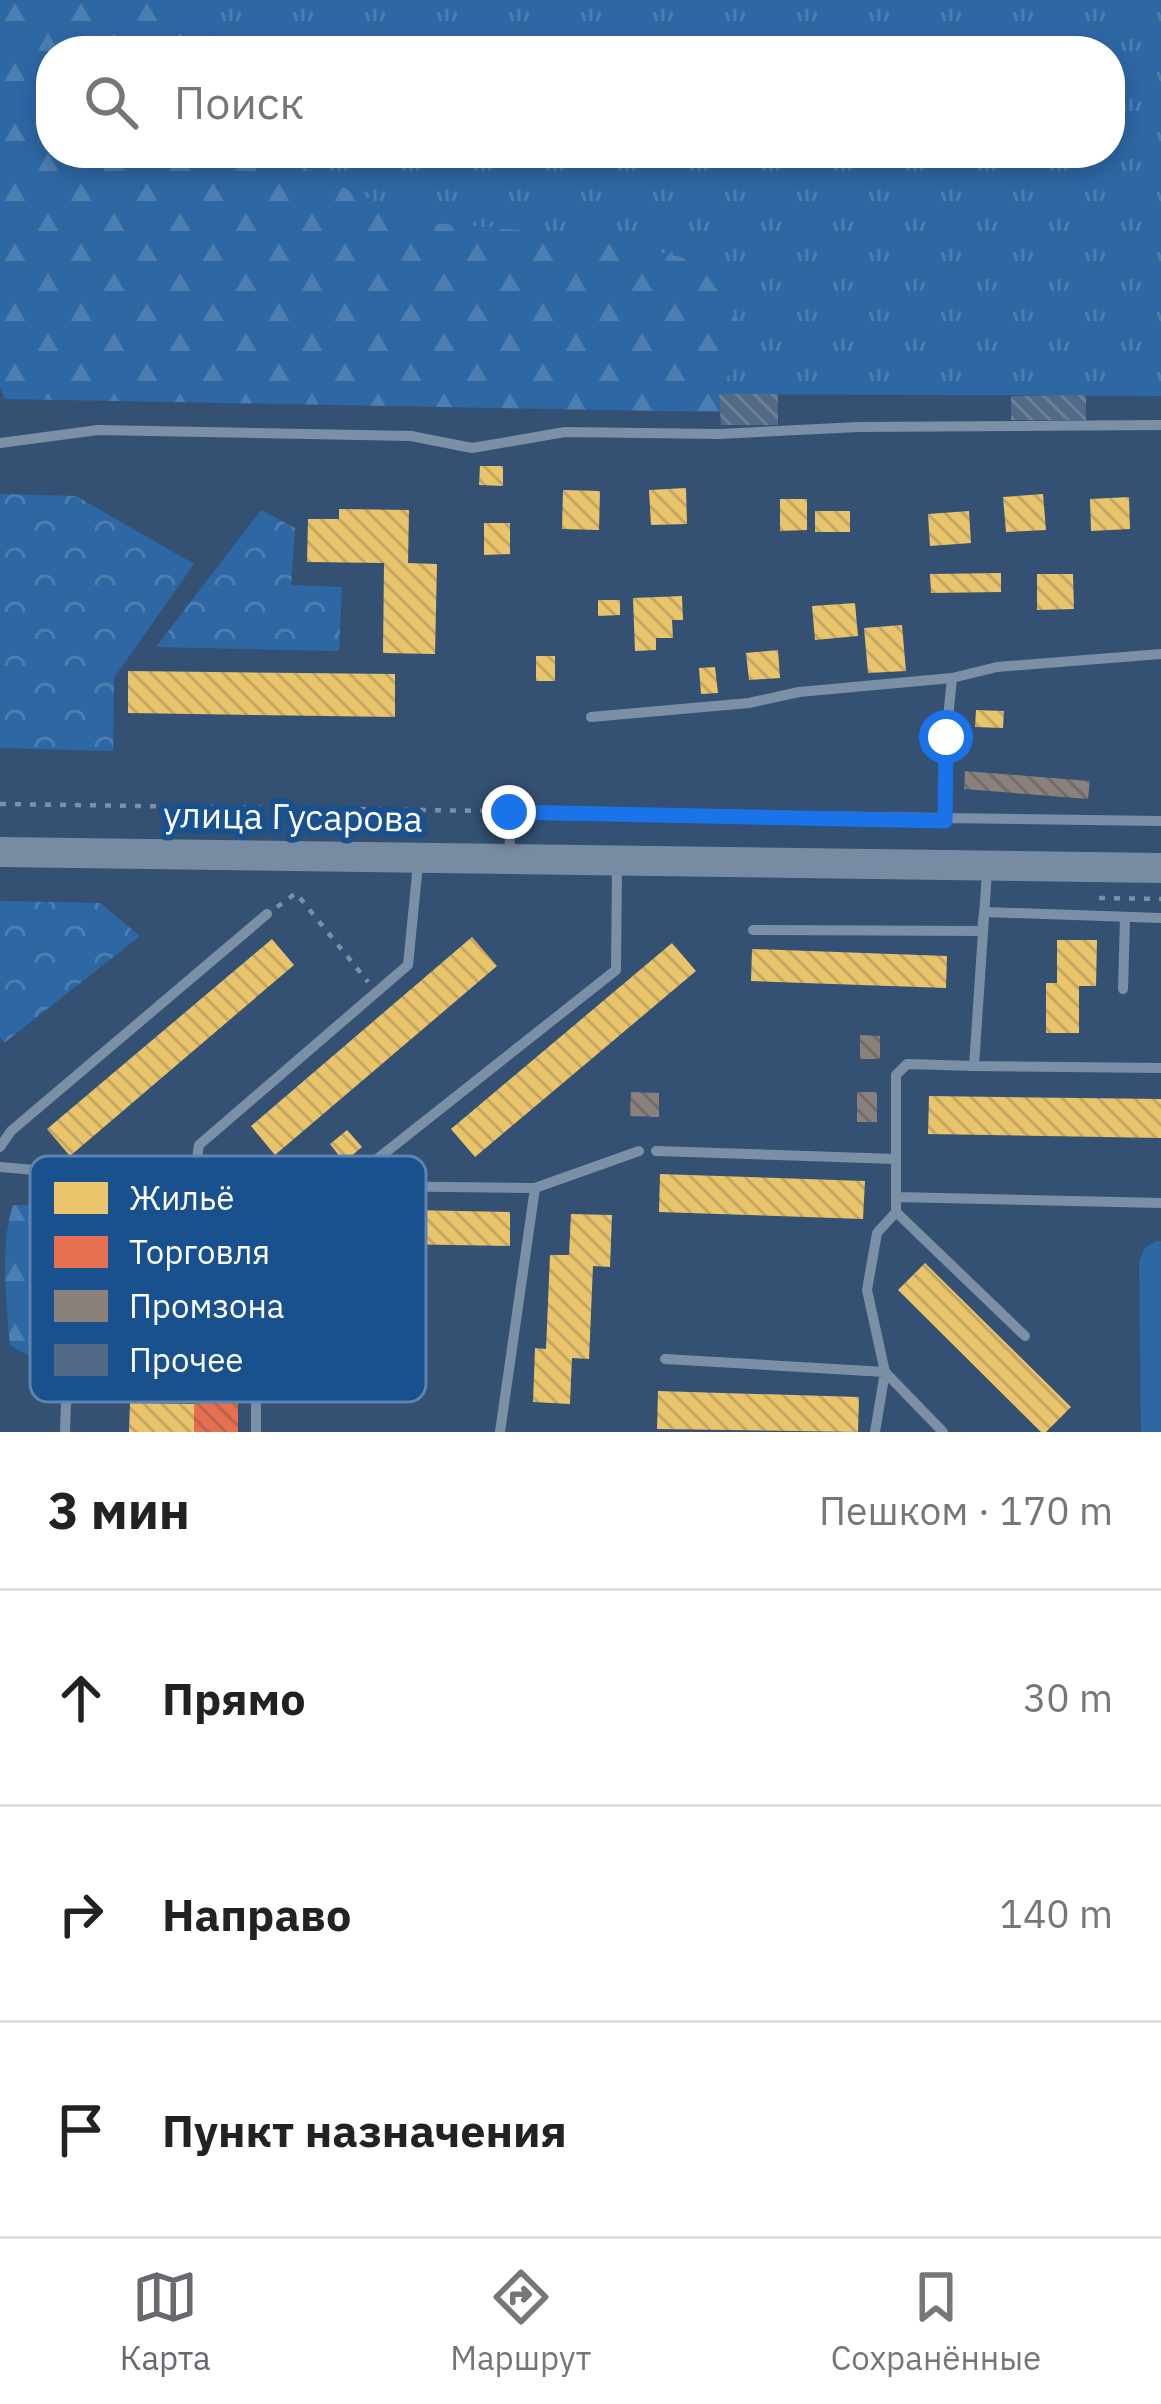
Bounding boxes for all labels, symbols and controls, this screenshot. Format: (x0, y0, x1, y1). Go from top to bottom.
search box (36, 36, 1125, 168)
icon: search (78, 69, 144, 135)
text: Поиск (174, 73, 304, 131)
route start (919, 710, 973, 764)
route end (482, 785, 536, 839)
street label: улица Гусарова (163, 790, 423, 842)
legend (30, 1156, 426, 1402)
text: Жильё (129, 1176, 234, 1219)
text: Торговля (129, 1230, 270, 1273)
text: Промзона (129, 1284, 285, 1327)
text: Прочее (129, 1338, 243, 1381)
text: 3 мин (48, 1477, 190, 1543)
text: Пешком · 170 m (819, 1485, 1113, 1536)
icon: ahead (48, 1665, 114, 1731)
text: Прямо (162, 1669, 306, 1727)
text: 30 m (1023, 1672, 1113, 1723)
icon: right (48, 1881, 114, 1947)
text: Направо (162, 1885, 351, 1943)
text: 140 m (1000, 1888, 1113, 1939)
icon: arrive (48, 2097, 114, 2163)
text: Пункт назначения (162, 2101, 567, 2159)
tab: Карта (120, 2264, 211, 2379)
tab: Маршрут (450, 2264, 591, 2379)
tab: Сохранённые (831, 2264, 1041, 2379)

